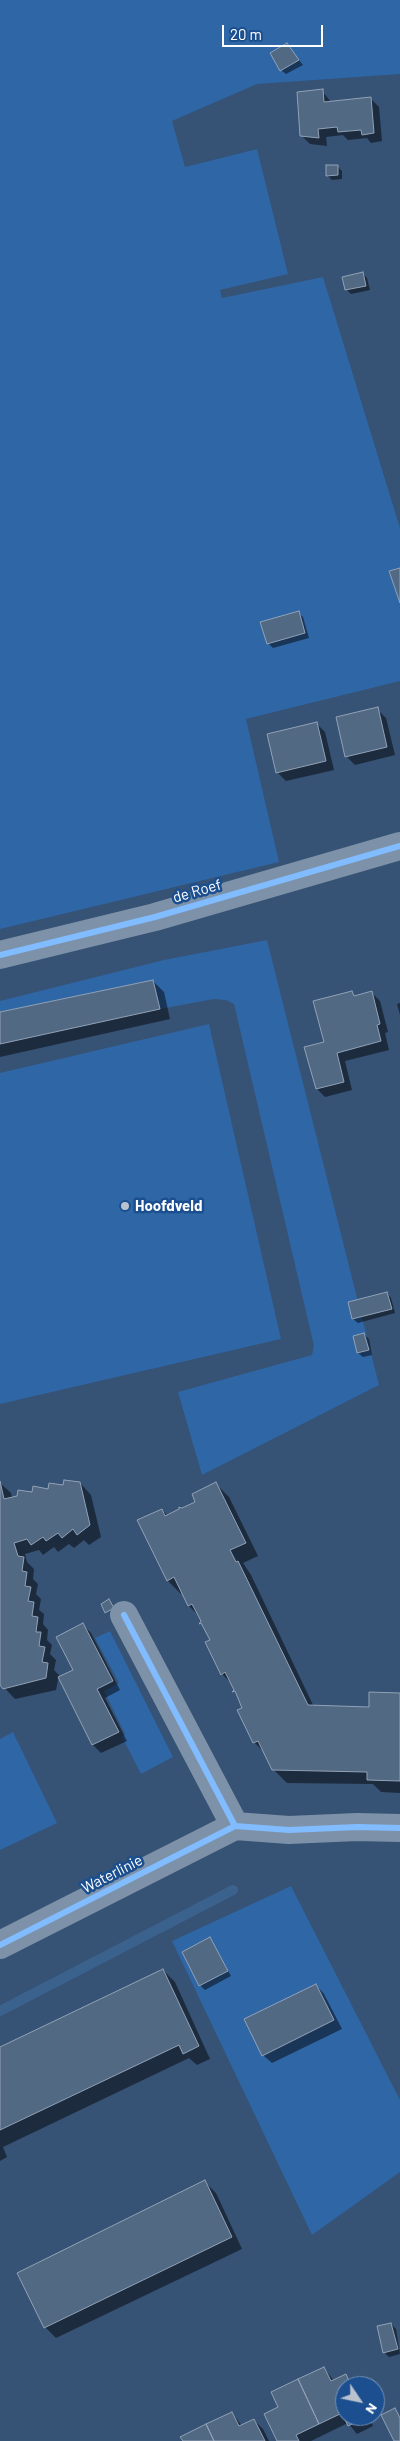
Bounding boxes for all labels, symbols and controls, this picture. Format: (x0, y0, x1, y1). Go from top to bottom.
scale bar (225, 15, 326, 47)
text: 20 m (230, 25, 262, 43)
street label: de Roef (171, 875, 223, 907)
place label: Hoofdveld (135, 1197, 202, 1215)
marker: Hoofdveld (119, 1200, 131, 1212)
street label: Waterlinie (79, 1851, 145, 1897)
north arrow (335, 2376, 385, 2426)
text: N (362, 2400, 382, 2418)

